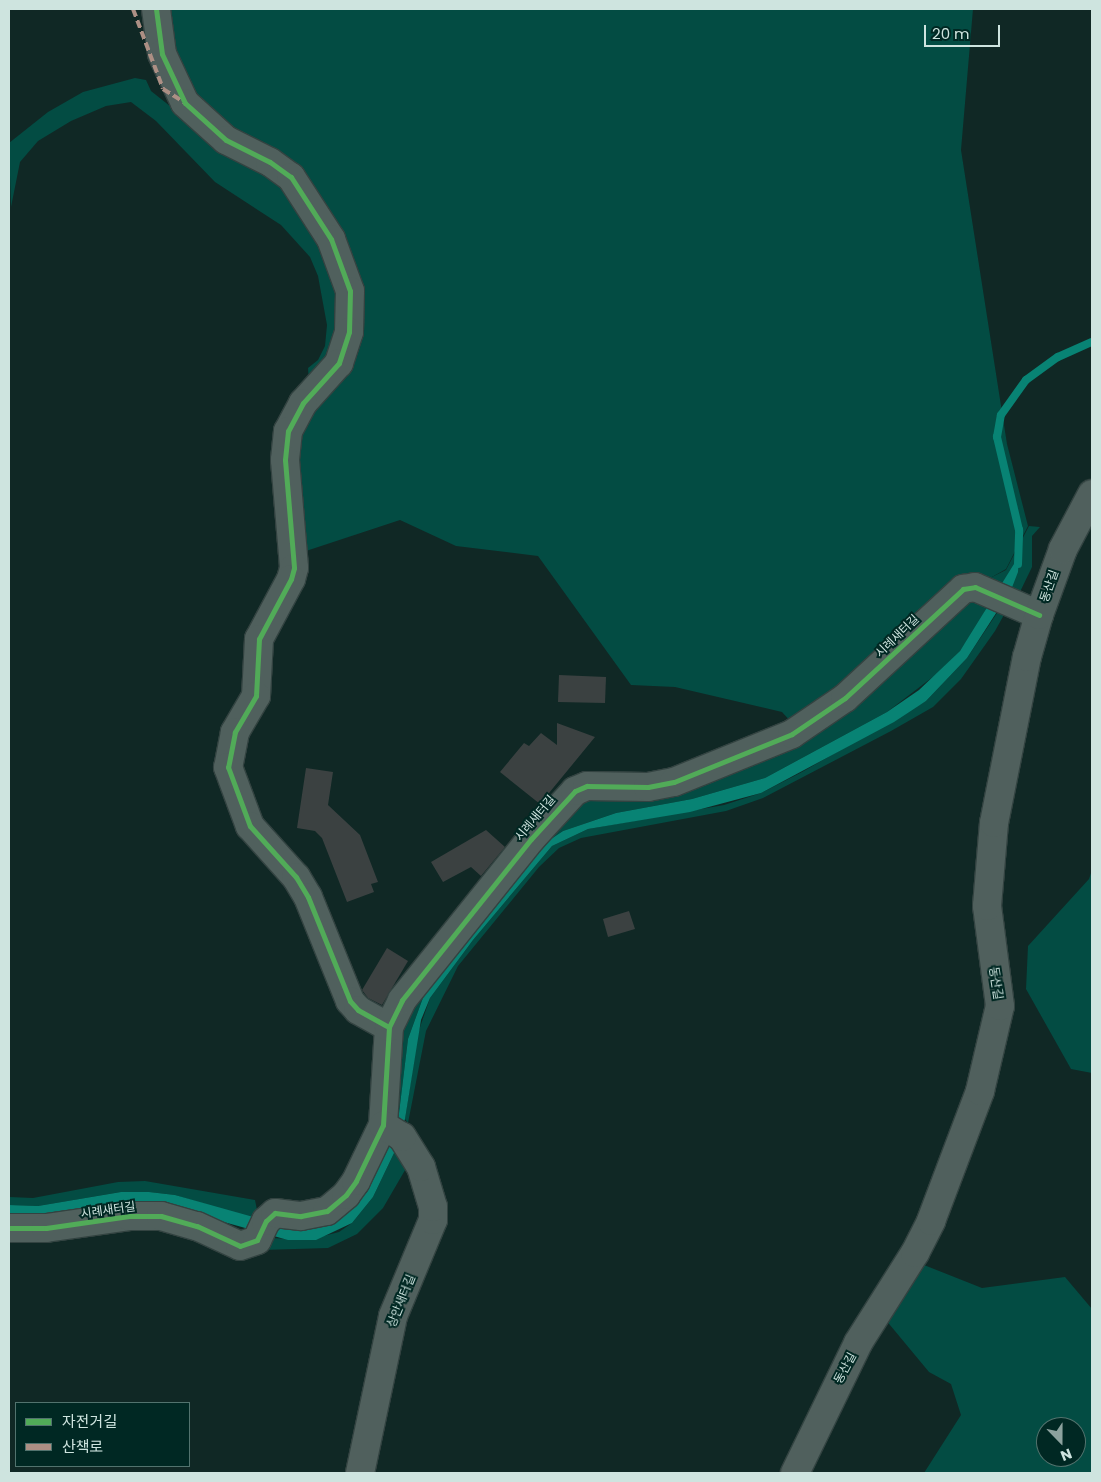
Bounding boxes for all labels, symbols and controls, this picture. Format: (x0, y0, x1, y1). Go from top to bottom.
scale bar (926, 15, 1002, 47)
text: 20 m (932, 23, 970, 44)
street label: 동산길 (1037, 568, 1061, 604)
street label: 시례새터길 (872, 612, 922, 660)
street label: 시례새터길 (512, 792, 558, 844)
street label: 동산길 (986, 966, 1006, 1000)
street label: 시례새터길 (80, 1199, 136, 1221)
street label: 상안새터길 (384, 1273, 418, 1329)
street label: 동산길 (831, 1350, 859, 1386)
legend (15, 1402, 190, 1467)
text: 자전거길 (62, 1411, 117, 1432)
north arrow (1036, 1417, 1086, 1467)
text: 산책로 (62, 1436, 103, 1457)
text: N (1058, 1444, 1075, 1466)

